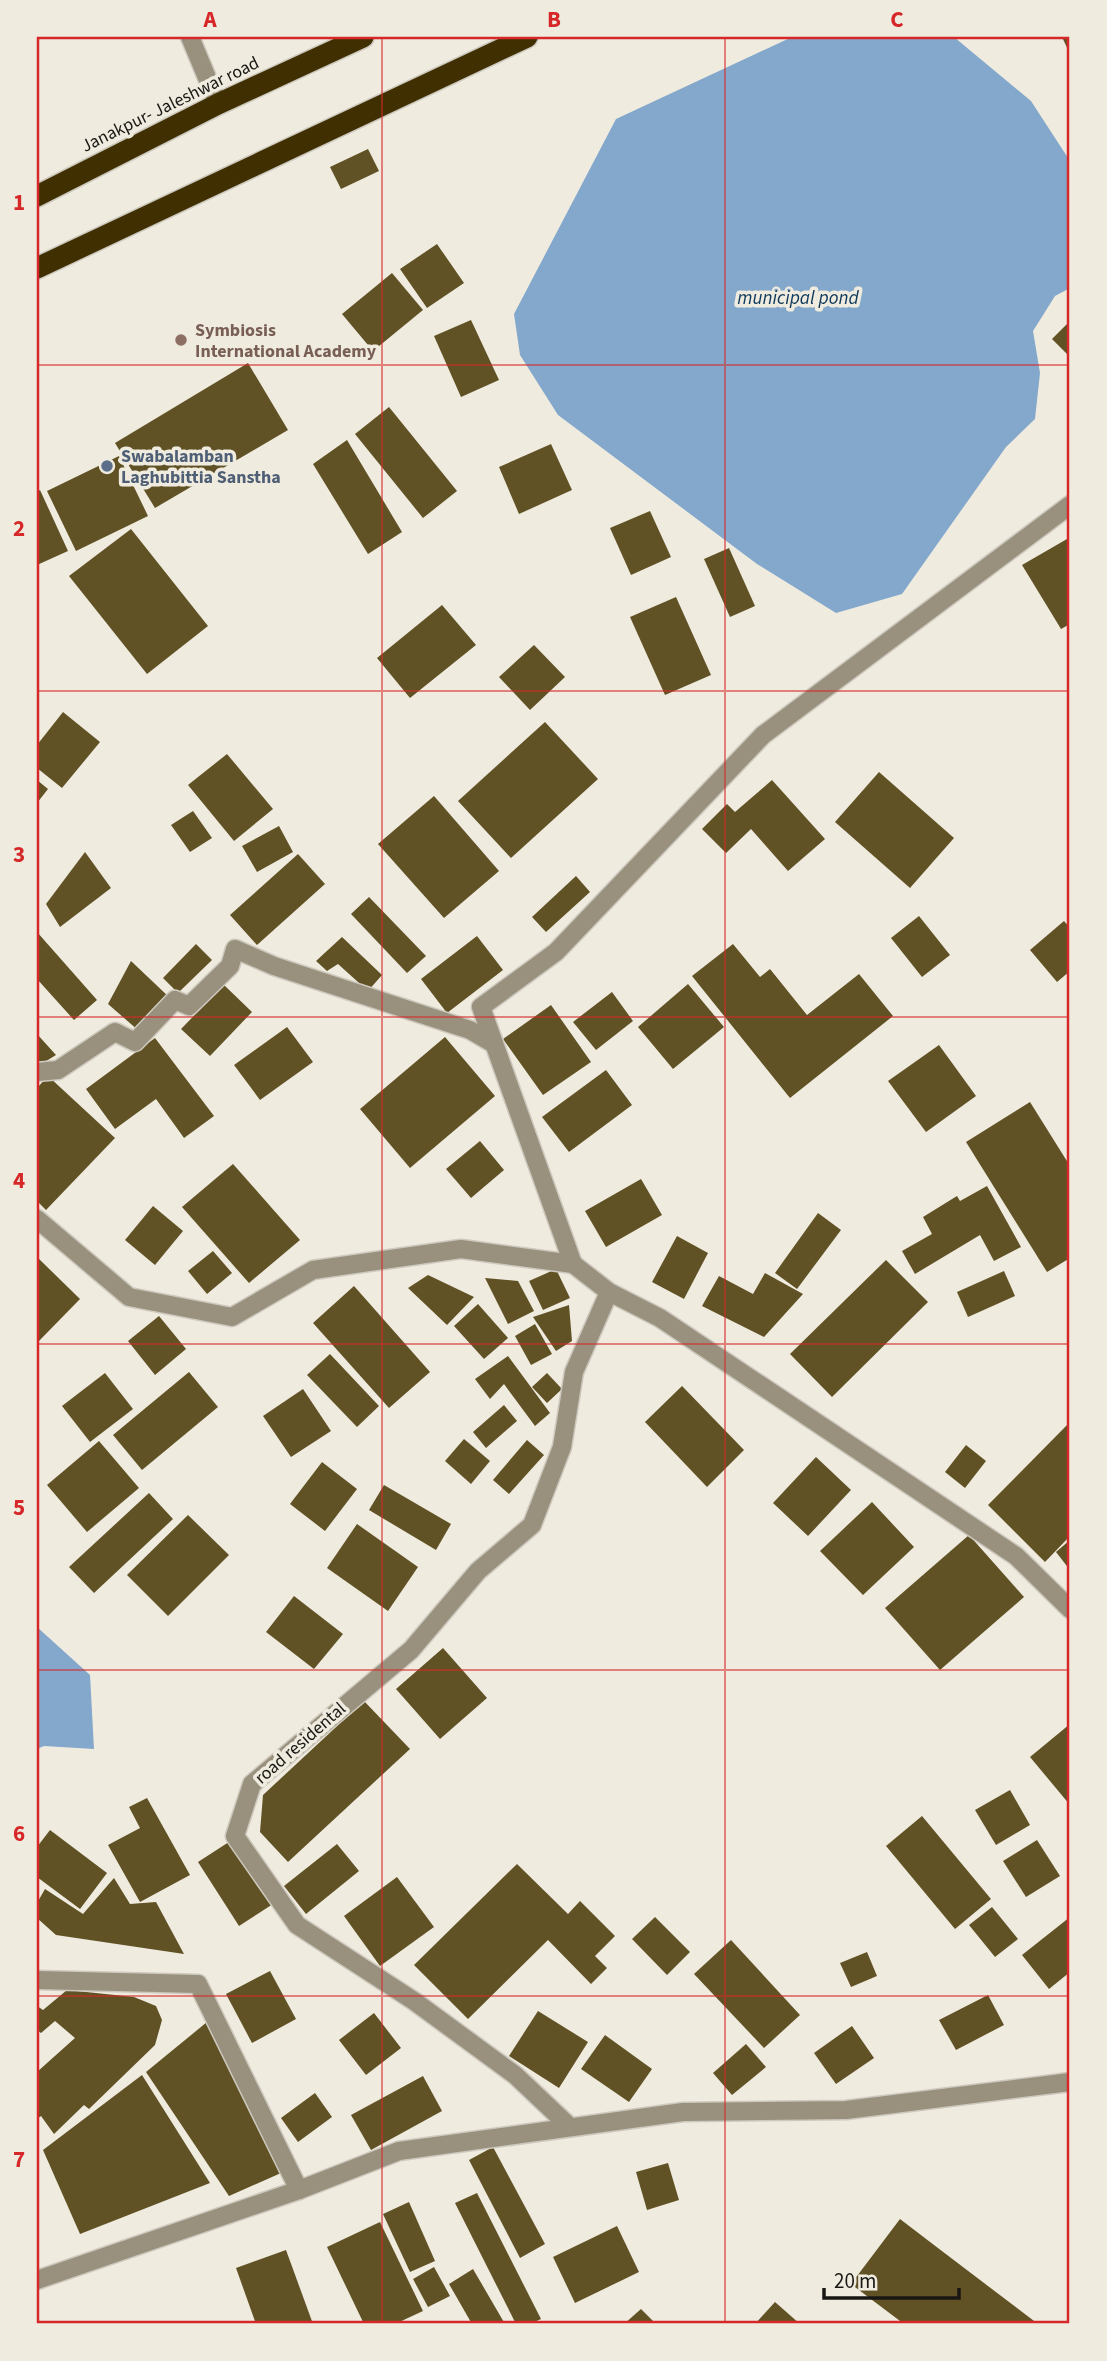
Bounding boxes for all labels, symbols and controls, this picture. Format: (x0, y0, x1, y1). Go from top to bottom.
text: A (202, 3, 217, 36)
text: B (547, 3, 561, 36)
text: C (890, 3, 904, 36)
street label: Janakpur- Jaleshwar road (77, 50, 263, 158)
text: 1 (13, 186, 25, 219)
water label: municipal pond (737, 285, 859, 312)
place label: Symbiosis International Academy (195, 318, 377, 364)
marker: Symbiosis International Academy (173, 332, 189, 348)
place label: Swabalamban Laghubittia Sanstha (121, 444, 281, 490)
marker: Swabalamban Laghubittia Sanstha (99, 458, 115, 474)
text: 2 (13, 512, 25, 545)
text: 3 (13, 838, 25, 871)
text: 4 (13, 1164, 25, 1197)
text: 5 (13, 1491, 25, 1524)
street label: road residental (249, 1697, 351, 1790)
text: 6 (13, 1817, 25, 1850)
text: 7 (13, 2143, 25, 2176)
scale bar (824, 2256, 958, 2300)
text: 20 m (834, 2266, 876, 2296)

